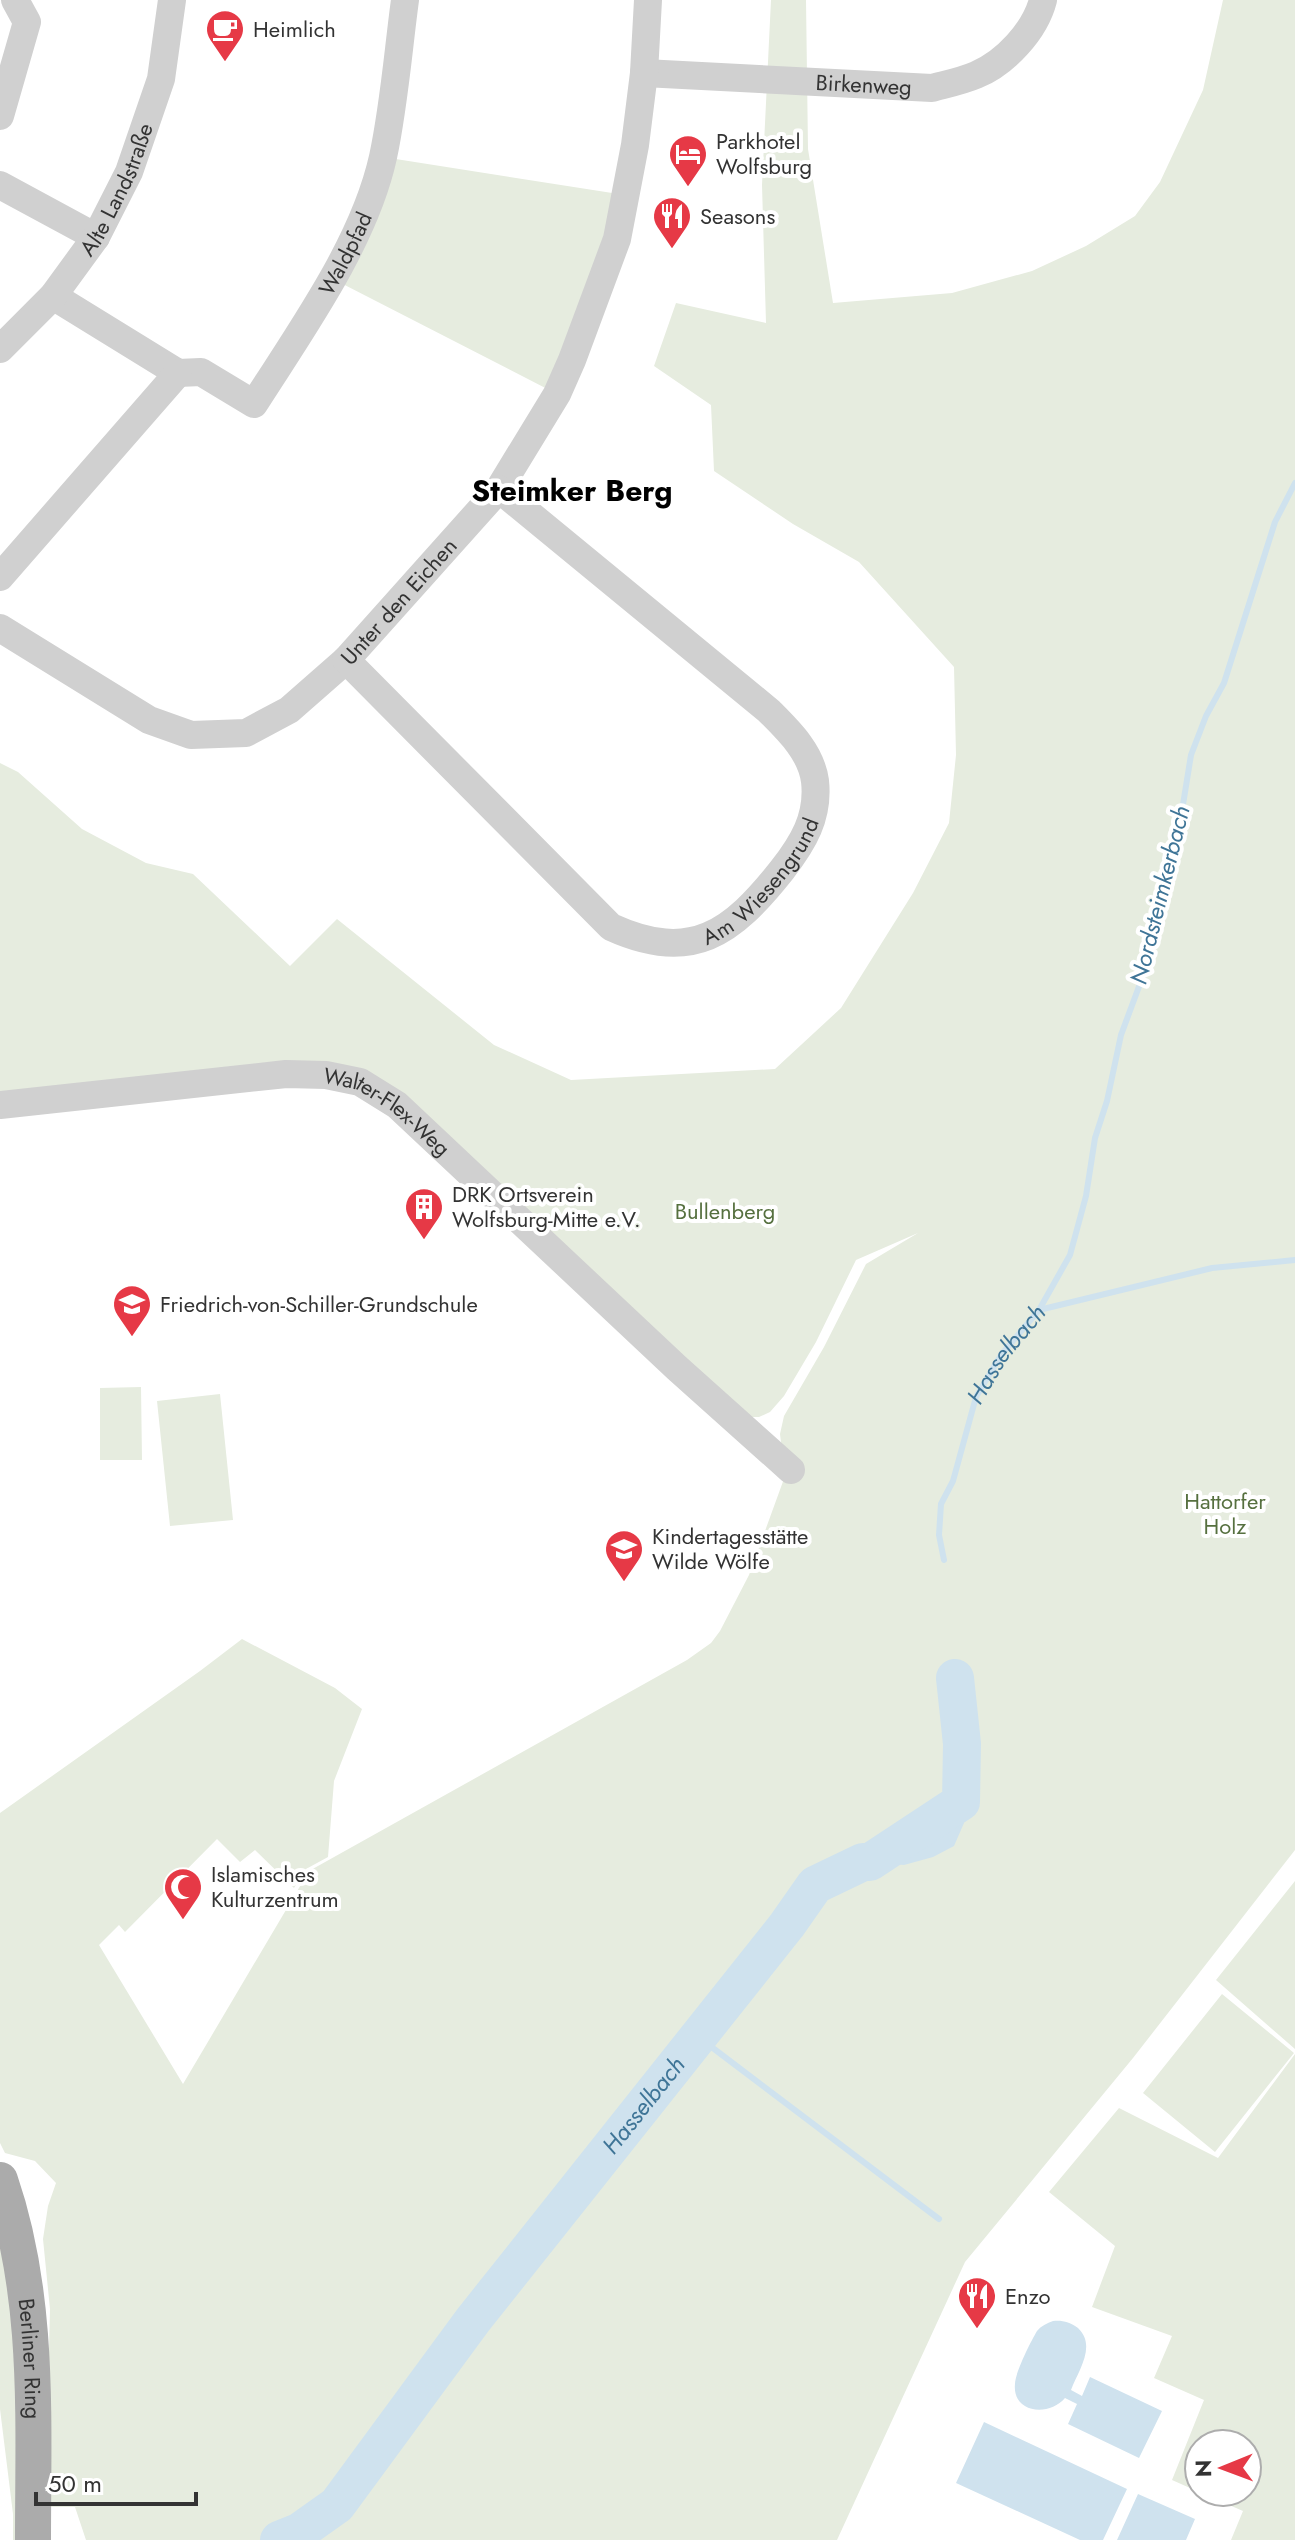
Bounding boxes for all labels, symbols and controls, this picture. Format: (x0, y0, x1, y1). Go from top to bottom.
cafe icon: Heimlich (204, 8, 246, 63)
place label: Heimlich (253, 13, 336, 45)
street label: Birkenweg (815, 66, 913, 103)
street label: Alte Landstraße (71, 119, 161, 262)
place label: Parkhotel Wolfsburg (716, 125, 812, 182)
hotel icon: Parkhotel Wolfsburg (667, 133, 709, 188)
restaurant icon: Seasons (651, 195, 693, 250)
place label: Seasons (700, 200, 775, 232)
street label: Waldpfad (310, 207, 380, 301)
district label: Steimker Berg (471, 469, 673, 512)
street label: Unter den Eichen (333, 531, 464, 672)
water label: Nordsteimkerbach (1120, 802, 1199, 988)
street label: Am Wiesengrund (697, 813, 827, 953)
street label: Walter-Flex-Weg (321, 1059, 458, 1164)
place label: DRK Ortsverein Wolfsburg-Mitte e.V. (452, 1178, 641, 1235)
building icon: DRK Ortsverein Wolfsburg-Mitte e.V. (403, 1186, 445, 1241)
park label: Bullenberg (675, 1195, 775, 1227)
school or university icon: Friedrich-von-Schiller-Grundschule (111, 1283, 153, 1338)
place label: Friedrich-von-Schiller-Grundschule (160, 1288, 478, 1320)
water label: Hasselbach (958, 1296, 1054, 1411)
park label: Hattorfer Holz (1184, 1485, 1266, 1542)
place label: Kindertagesstätte Wilde Wölfe (652, 1520, 808, 1577)
school or university icon: Kindertagesstätte Wilde Wölfe (603, 1528, 645, 1583)
place label: Islamisches Kulturzentrum (211, 1858, 339, 1915)
mosque icon: Islamisches Kulturzentrum (162, 1866, 204, 1921)
water label: Hasselbach (593, 2049, 693, 2161)
restaurant icon: Enzo (956, 2275, 998, 2330)
place label: Enzo (1005, 2280, 1050, 2312)
street label: Berliner Ring (10, 2296, 49, 2419)
north arrow (1183, 2428, 1263, 2508)
scale bar (36, 2456, 196, 2506)
text: N (1187, 2459, 1219, 2477)
text: 50 m (48, 2466, 102, 2501)

